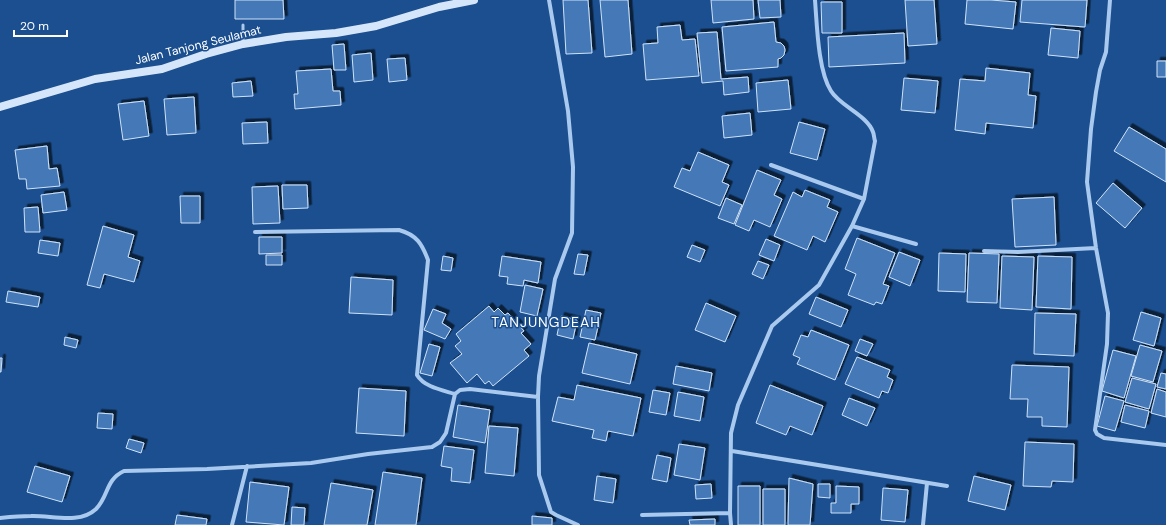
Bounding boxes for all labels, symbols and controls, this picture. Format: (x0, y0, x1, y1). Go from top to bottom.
scale bar (14, 12, 67, 38)
text: 20 m (20, 18, 49, 34)
street label: Jalan Tanjong Seulamat (133, 22, 263, 68)
district label: TANJUNGDEAH (491, 313, 601, 331)

